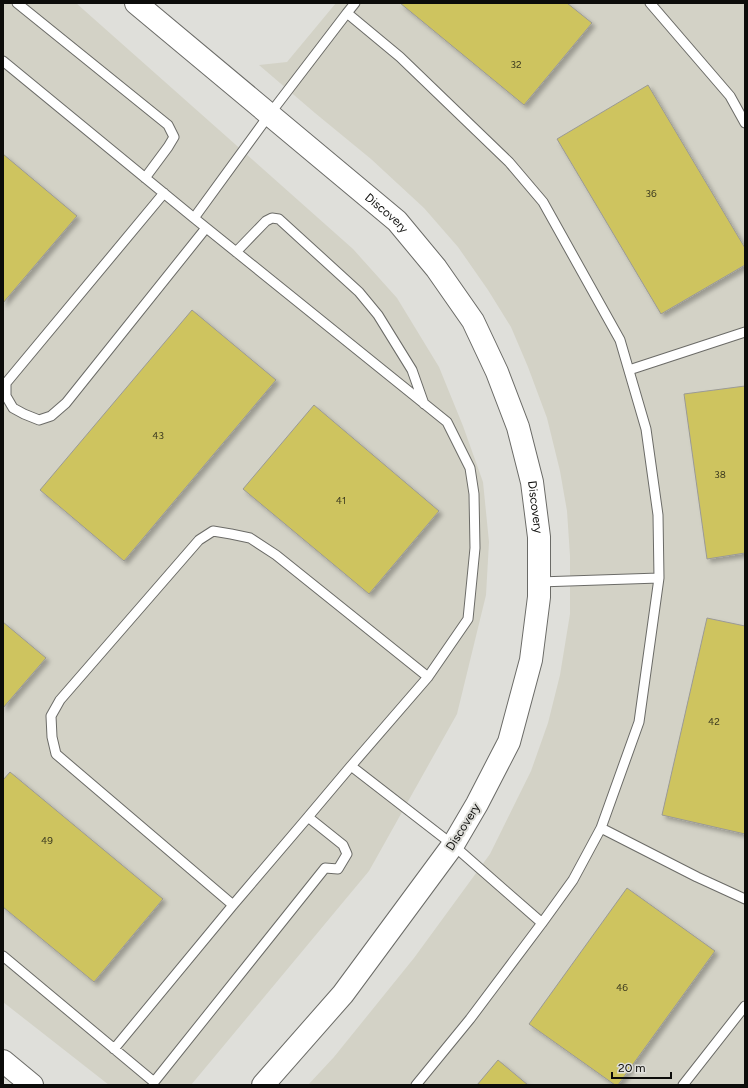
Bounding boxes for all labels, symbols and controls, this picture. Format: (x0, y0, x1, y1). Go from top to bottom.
house number: 32 (510, 58, 522, 71)
house number: 36 (645, 187, 657, 200)
street label: Discovery (362, 190, 411, 236)
house number: 43 (152, 429, 164, 442)
house number: 38 (714, 468, 726, 481)
street label: Discovery (525, 480, 546, 535)
house number: 41 (336, 494, 346, 507)
house number: 42 (708, 715, 720, 728)
street label: Discovery (443, 800, 483, 853)
house number: 49 (41, 834, 53, 847)
house number: 46 (616, 981, 628, 994)
scale bar (612, 1054, 671, 1080)
text: 20 m (618, 1061, 646, 1075)

